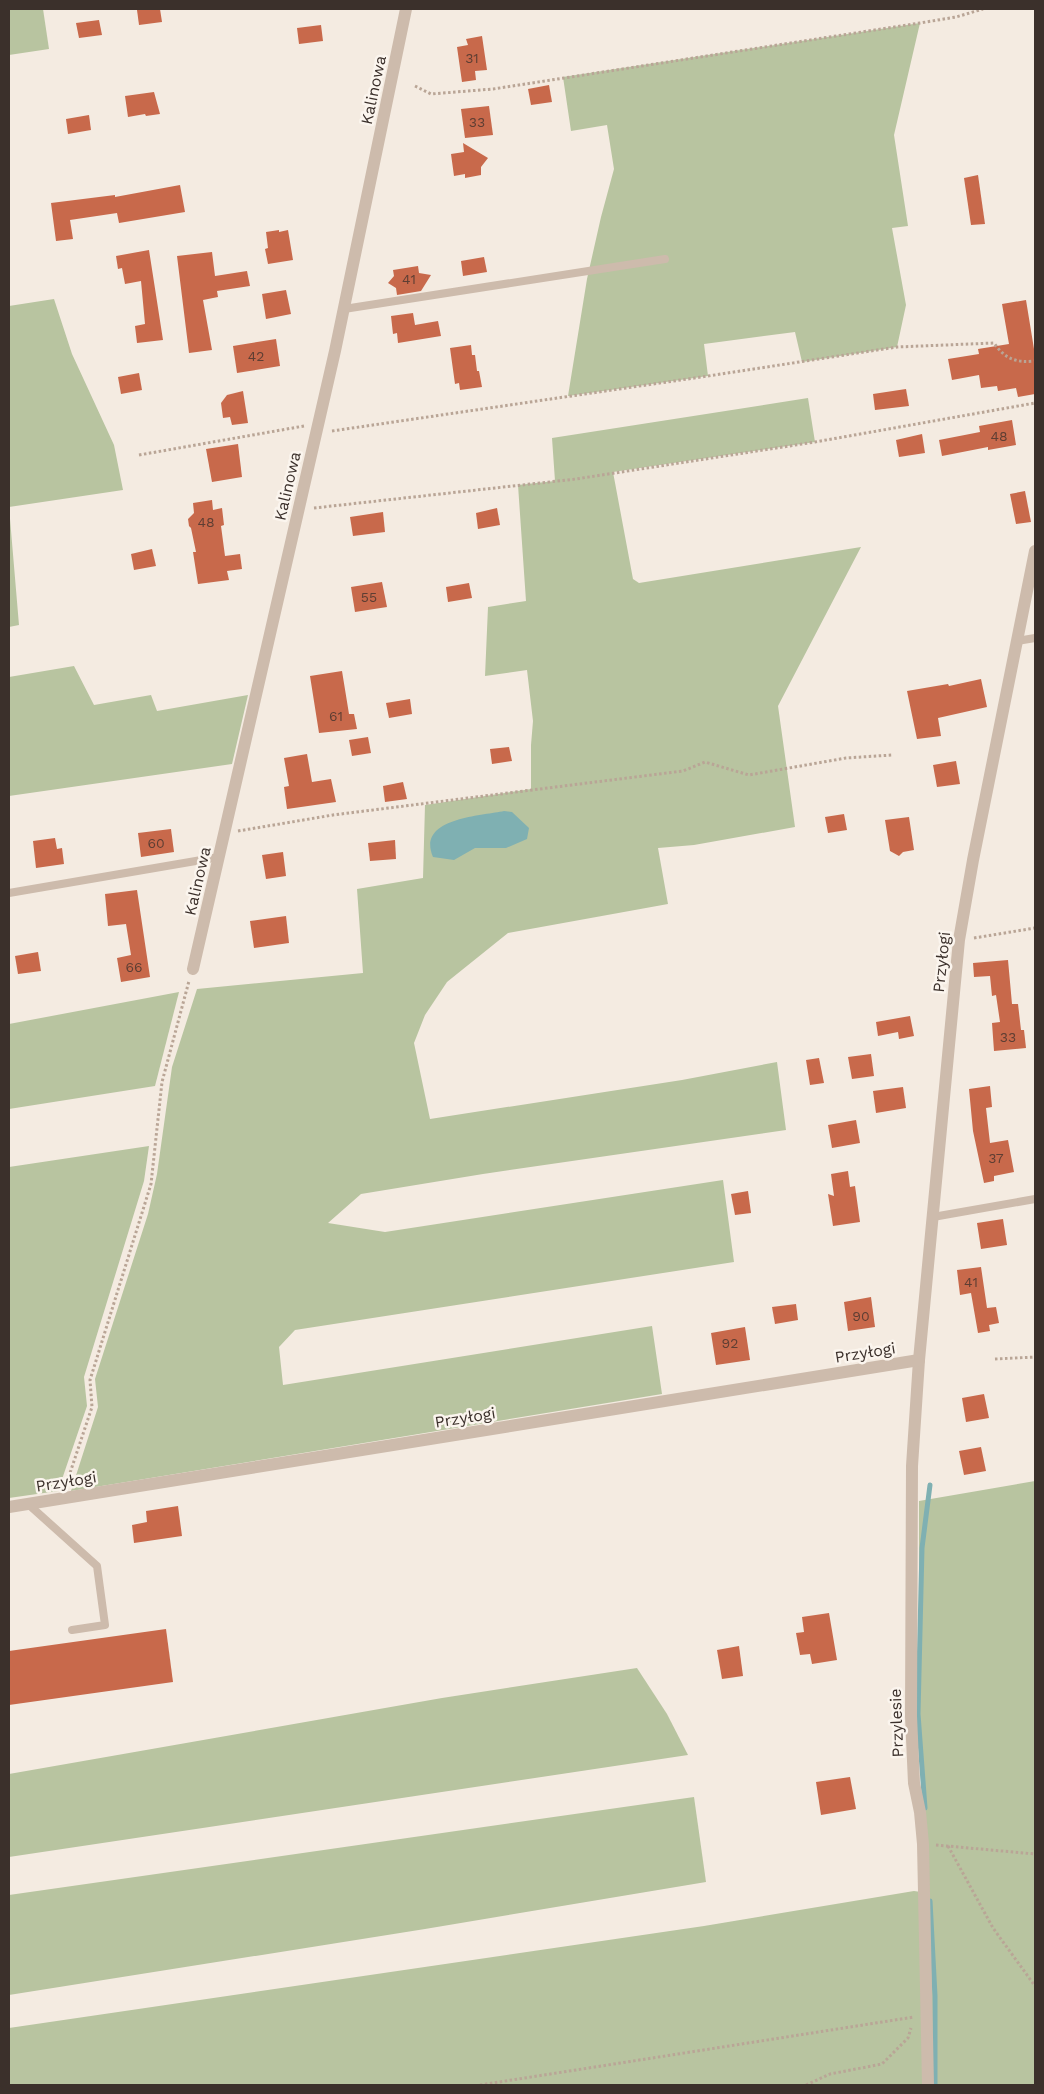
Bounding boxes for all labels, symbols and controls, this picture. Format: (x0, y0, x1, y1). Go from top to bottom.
house number: 31 (465, 50, 479, 66)
street label: Kalinowa (357, 54, 390, 126)
house number: 33 (469, 114, 485, 130)
house number: 41 (402, 271, 416, 287)
house number: 42 (248, 348, 264, 364)
house number: 48 (990, 428, 1008, 444)
street label: Kalinowa (270, 450, 305, 522)
house number: 48 (197, 514, 215, 530)
house number: 55 (361, 589, 377, 605)
house number: 61 (329, 708, 343, 724)
house number: 60 (147, 835, 165, 851)
street label: Kalinowa (180, 845, 215, 917)
street label: Przyłogi (929, 931, 954, 993)
house number: 66 (125, 959, 143, 975)
house number: 33 (1000, 1029, 1016, 1045)
house number: 37 (988, 1150, 1004, 1166)
house number: 41 (964, 1274, 978, 1290)
house number: 90 (852, 1308, 870, 1324)
house number: 92 (722, 1335, 738, 1351)
street label: Przyłogi (833, 1338, 897, 1367)
street label: Przyłogi (433, 1403, 497, 1432)
street label: Przyłogi (34, 1467, 98, 1496)
street label: Przylesie (886, 1688, 907, 1758)

